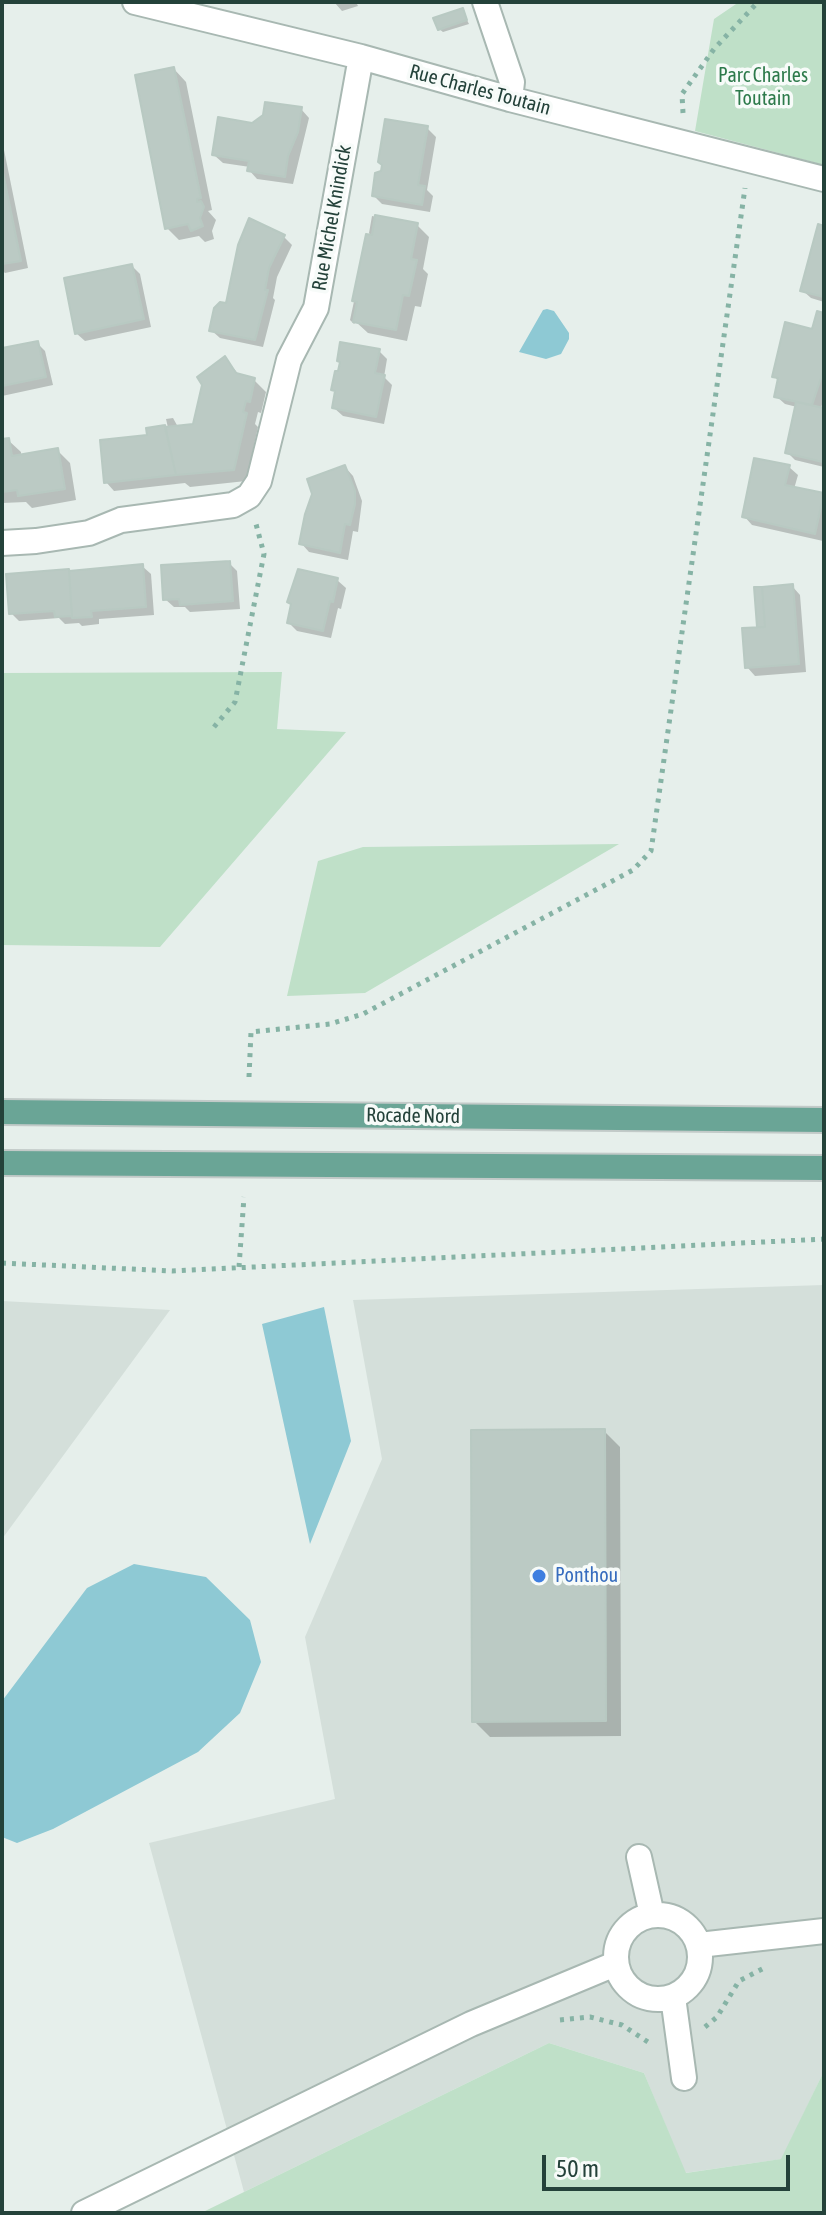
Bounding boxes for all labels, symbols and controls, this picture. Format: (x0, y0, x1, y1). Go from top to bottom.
street label: Rue Charles Toutain (407, 60, 553, 120)
park label: Parc Charles Toutain (718, 64, 808, 111)
street label: Rue Michel Knindick (307, 143, 357, 293)
street label: Rocade Nord (366, 1103, 460, 1129)
place label: Ponthou (555, 1564, 618, 1588)
marker: Ponthou (530, 1567, 548, 1585)
scale bar (546, 2139, 794, 2189)
text: 50 m (556, 2155, 599, 2182)

